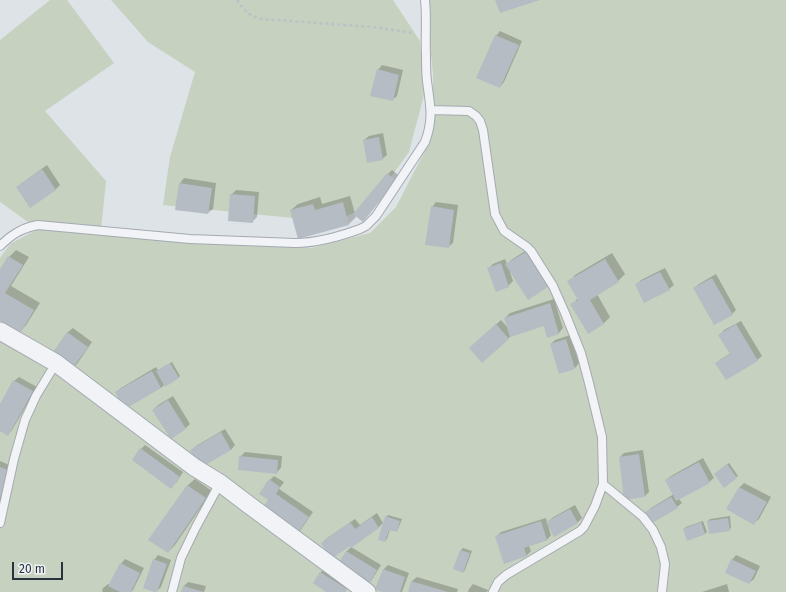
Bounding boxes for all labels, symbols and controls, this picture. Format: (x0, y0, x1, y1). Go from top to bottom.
scale bar (14, 554, 65, 580)
text: 20 m (19, 562, 45, 576)

